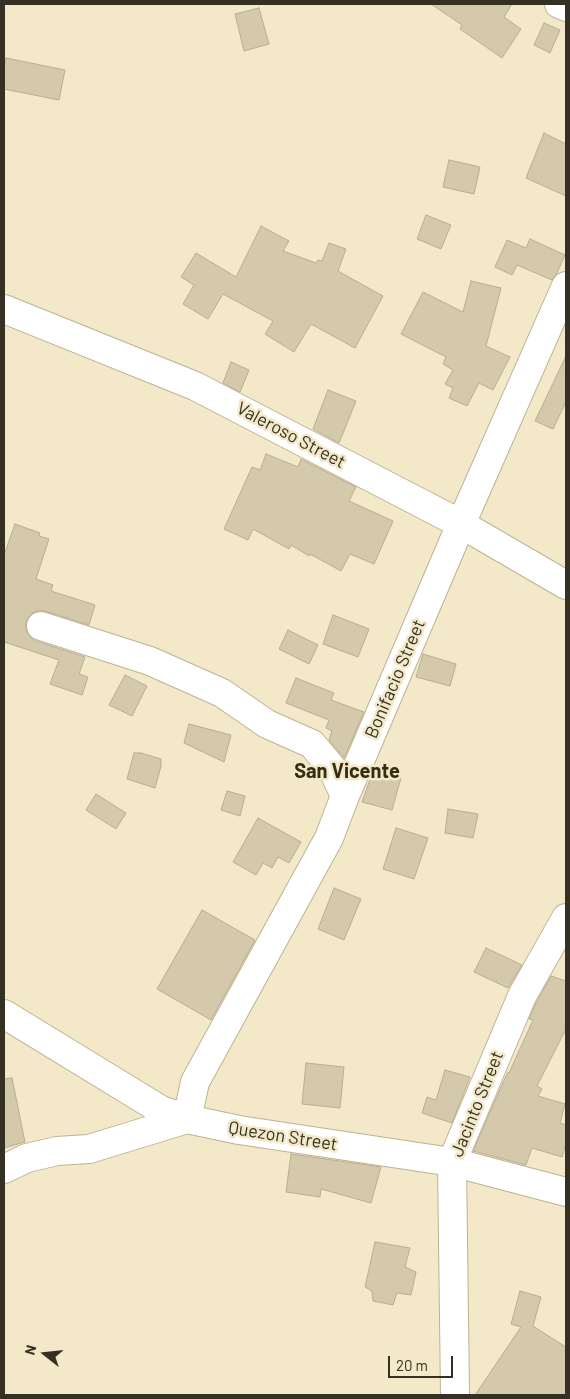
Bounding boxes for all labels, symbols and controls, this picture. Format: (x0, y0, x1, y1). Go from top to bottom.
street label: Valeroso Street (233, 397, 349, 473)
street label: Bonifacio Street (360, 616, 430, 742)
district label: San Vicente (294, 759, 400, 783)
street label: Jacinto Street (446, 1048, 508, 1160)
street label: Quezon Street (227, 1117, 339, 1155)
north arrow (20, 1329, 70, 1379)
text: N (21, 1343, 40, 1357)
scale bar (390, 1346, 455, 1378)
text: 20 m (396, 1356, 428, 1374)

